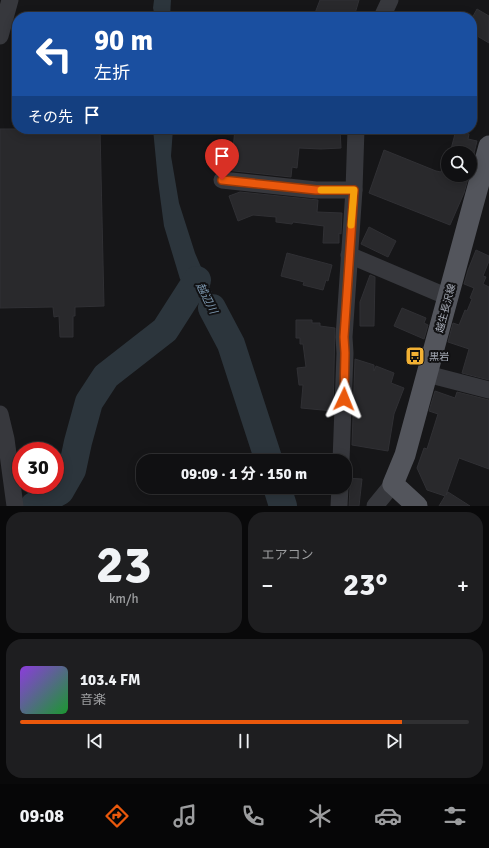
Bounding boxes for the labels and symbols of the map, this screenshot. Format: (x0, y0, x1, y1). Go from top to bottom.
pin (205, 139, 239, 180)
water label: 越辺川 (193, 281, 220, 317)
street label: 越生長沢線 (434, 283, 458, 334)
bus stop icon: 黒岩 (404, 345, 426, 367)
place label: 黒岩 (429, 351, 449, 363)
position arrow (323, 378, 365, 420)
speed limit sign: 30 (12, 442, 64, 494)

